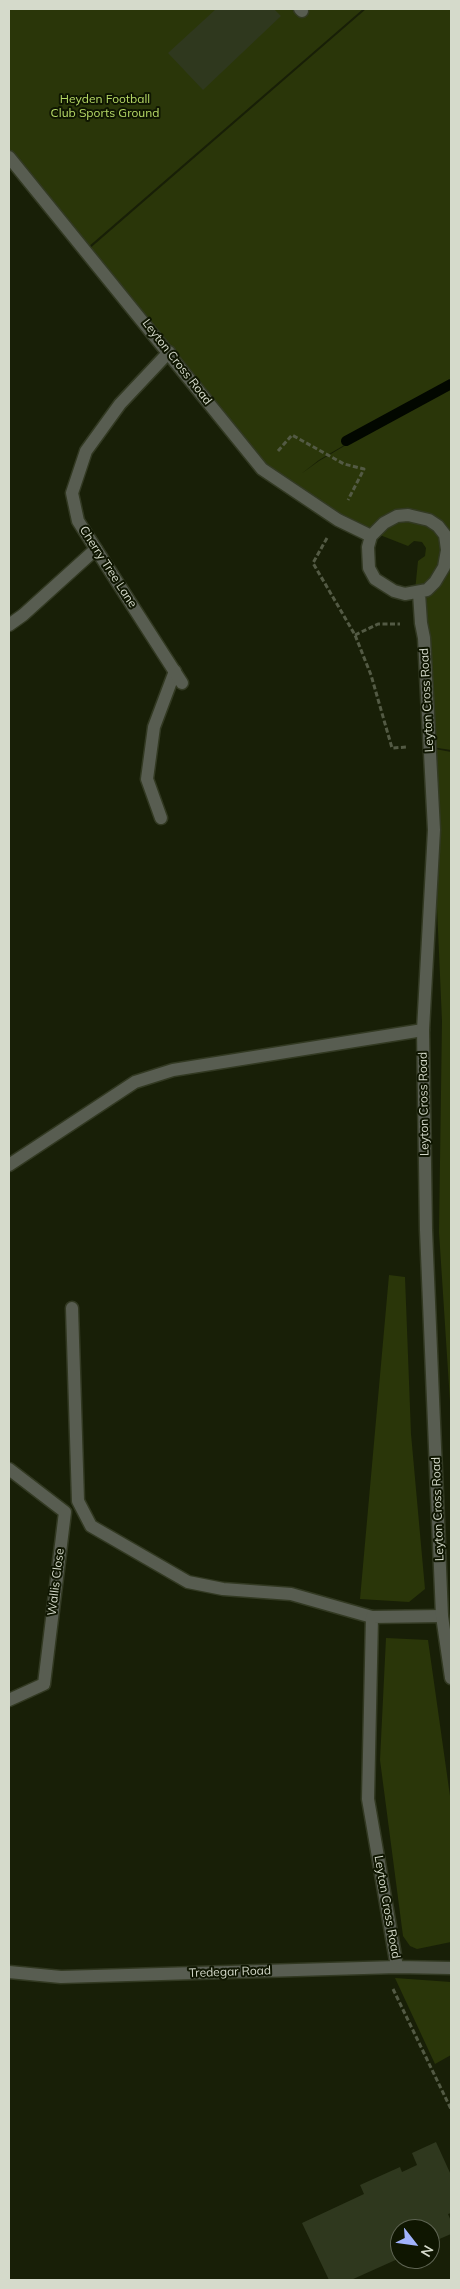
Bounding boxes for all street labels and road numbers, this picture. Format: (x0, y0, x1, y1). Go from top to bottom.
street label: Leyton Cross Road (139, 316, 215, 408)
street label: Cherry Tree Lane (76, 523, 140, 611)
street label: Leyton Cross Road (417, 648, 437, 752)
street label: Leyton Cross Road (416, 1052, 432, 1156)
street label: Leyton Cross Road (429, 1457, 447, 1561)
street label: Wallis Close (45, 1547, 67, 1617)
street label: Leyton Cross Road (371, 1854, 403, 1960)
street label: Tredegar Road (189, 1963, 271, 1981)

